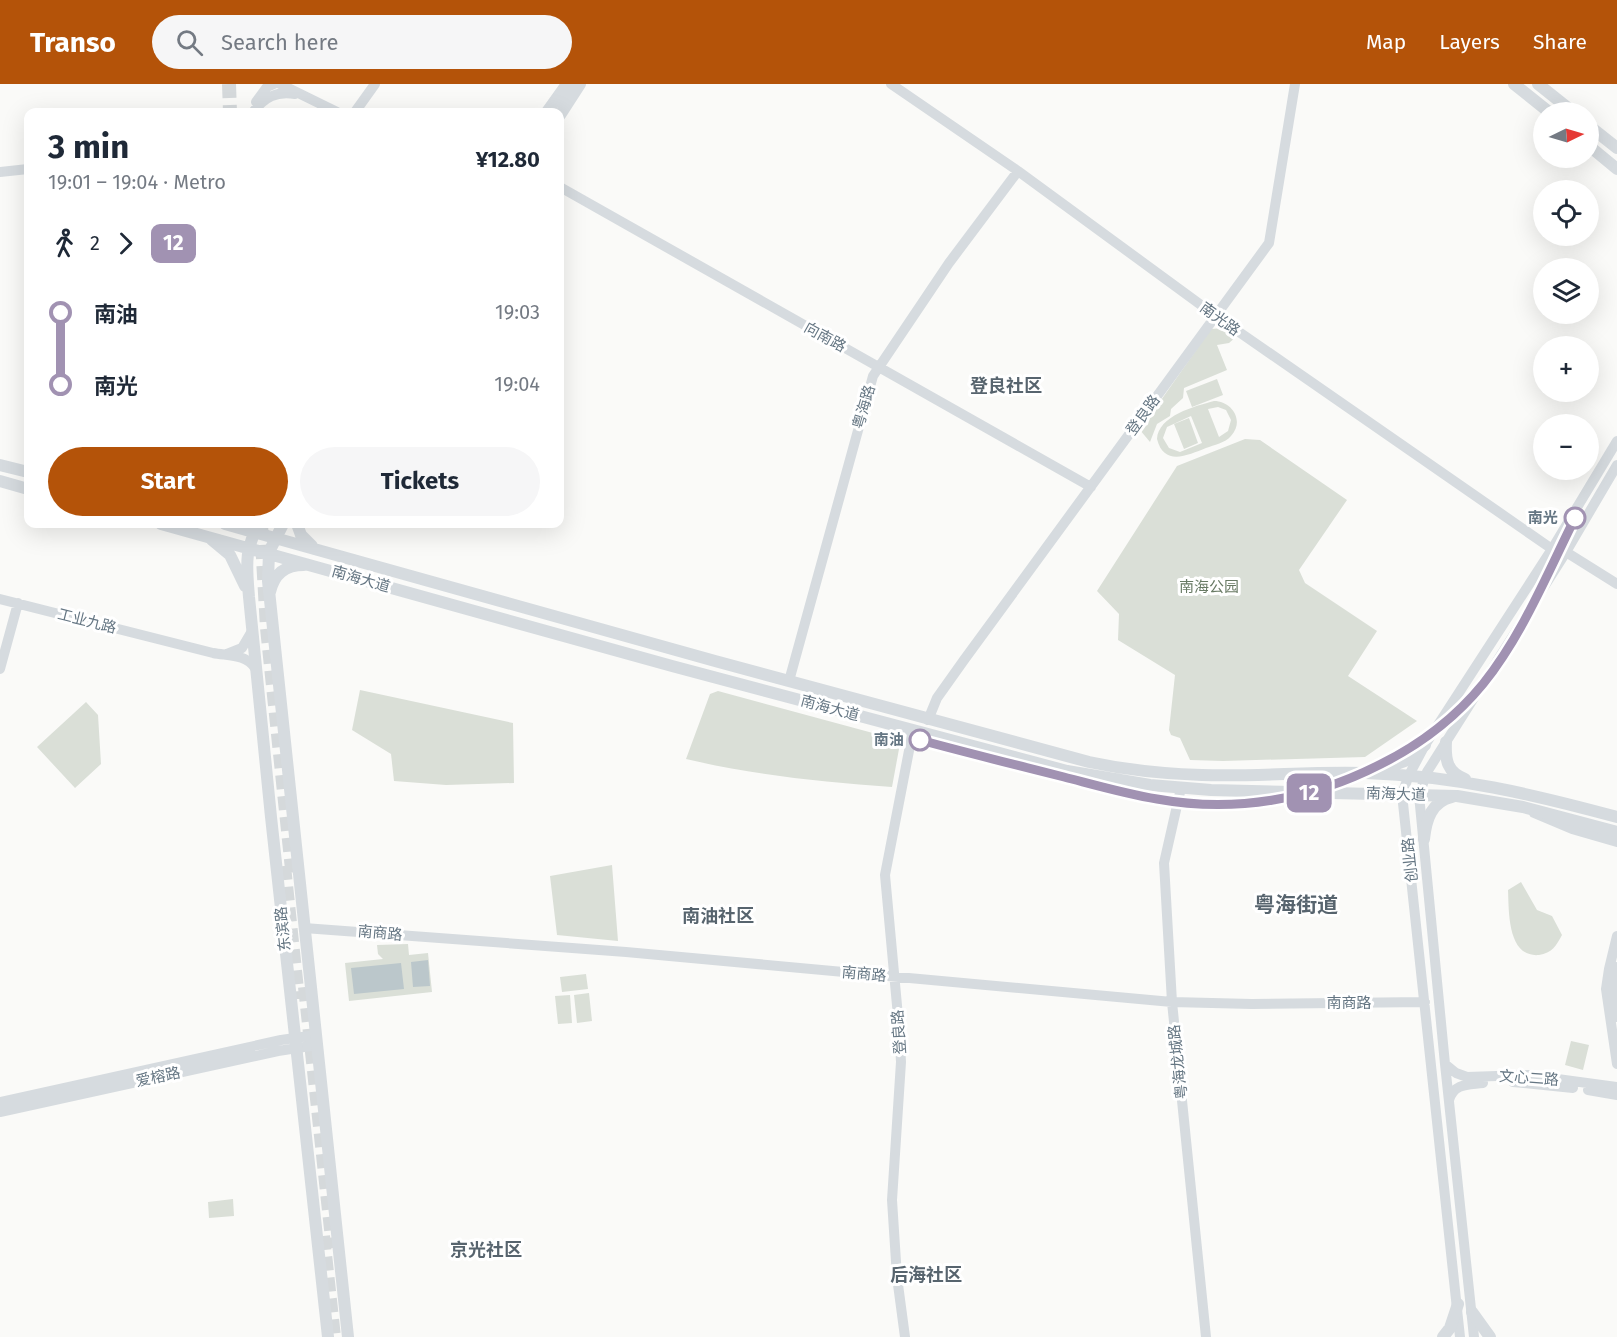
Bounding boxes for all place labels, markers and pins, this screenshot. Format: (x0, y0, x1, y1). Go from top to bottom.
marker: 南光 (1564, 507, 1586, 529)
place label: 南光 (1528, 509, 1558, 527)
marker: 南油 (909, 729, 931, 751)
place label: 南油 (874, 731, 904, 749)

